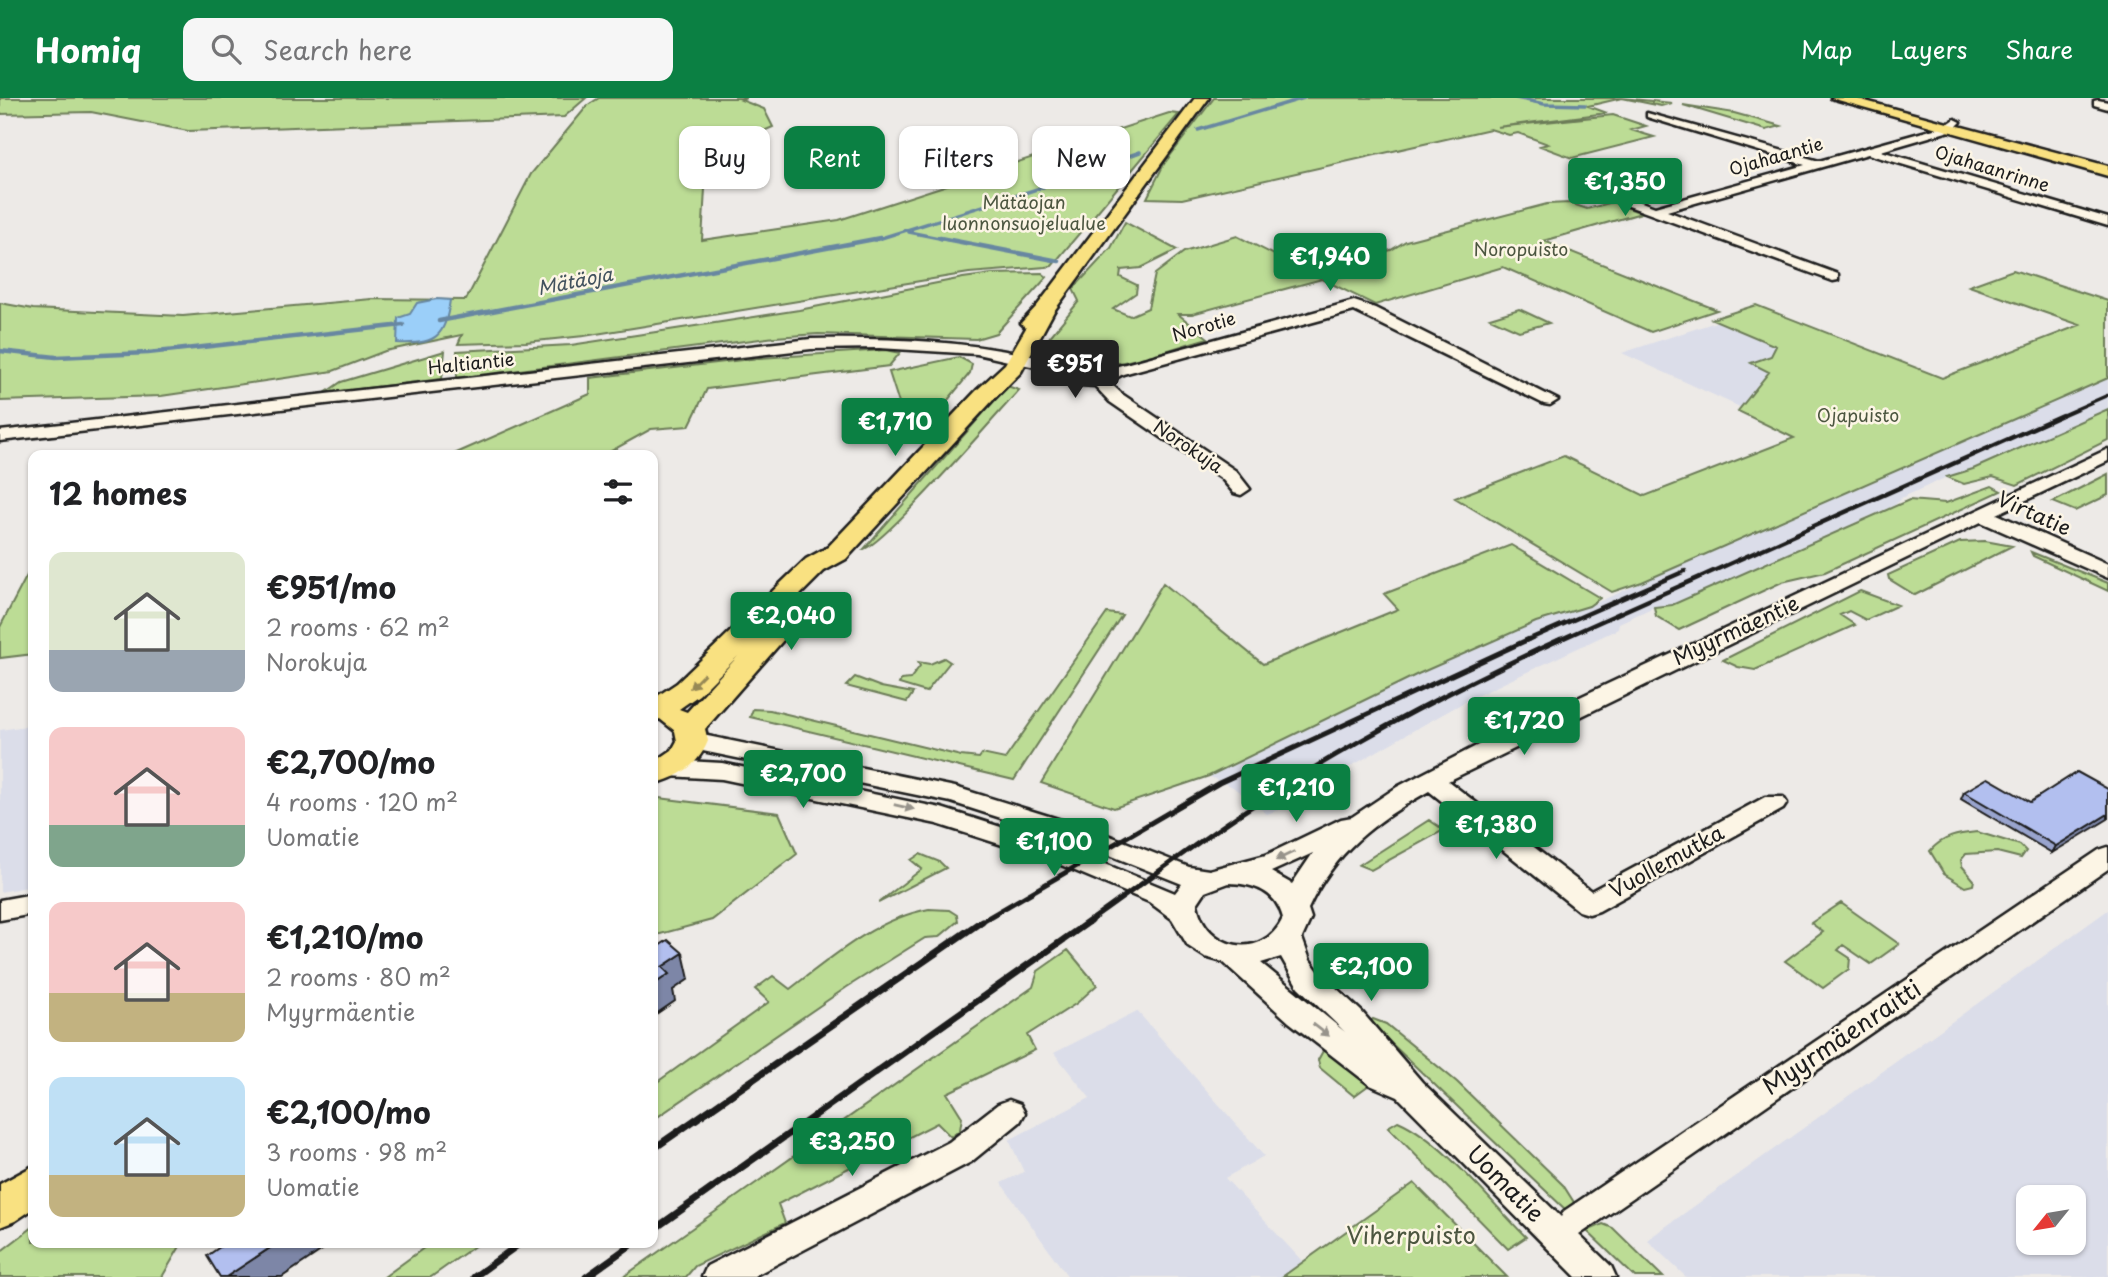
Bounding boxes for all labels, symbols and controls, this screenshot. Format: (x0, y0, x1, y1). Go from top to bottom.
search box (183, 18, 673, 81)
text: Homiq (35, 24, 141, 74)
icon: search (207, 30, 245, 68)
text: Search here (263, 30, 412, 69)
text: Map (1801, 31, 1852, 67)
text: Layers (1890, 31, 1967, 67)
text: Share (2005, 31, 2073, 67)
chip: Buy (679, 126, 770, 189)
chip: Rent (784, 126, 885, 189)
chip: Filters (899, 126, 1018, 189)
chip: New (1032, 126, 1130, 189)
street label: Ojahaantie (1725, 129, 1826, 182)
street label: Ojahaanrinne (1932, 137, 2053, 198)
pin: €1,350 (1568, 158, 1682, 218)
text: €1,350 (1584, 163, 1666, 198)
park label: Mätäojan luonnonsuojelualue (942, 188, 1106, 236)
pin: €1,940 (1273, 234, 1387, 293)
park label: Noropuisto (1474, 235, 1568, 262)
text: €1,940 (1290, 238, 1370, 273)
water label: Mätäoja (535, 259, 616, 301)
street label: Norotie (1169, 304, 1238, 347)
pin: €951 (1034, 341, 1116, 400)
street label: Haltiantie (426, 345, 515, 380)
text: €951 (1047, 345, 1103, 380)
pin: €1,710 (838, 398, 952, 458)
park label: Ojapuisto (1817, 401, 1899, 428)
text: €1,710 (858, 403, 932, 438)
street label: Norokuja (1149, 412, 1230, 479)
text: 12 homes (49, 470, 187, 515)
icon: filters (599, 473, 637, 511)
street label: Virtatie (1993, 482, 2077, 543)
text: €951/mo (266, 564, 396, 609)
icon: home (105, 580, 189, 664)
street label: Myyrmäentie (1667, 586, 1804, 672)
pin: €2,040 (734, 592, 848, 652)
text: €2,040 (747, 597, 835, 632)
text: 2 rooms · 62 m² (266, 609, 450, 644)
text: Norokuja (266, 644, 367, 679)
one-way arrow (688, 672, 705, 689)
pin: €1,720 (1467, 698, 1581, 757)
text: €1,720 (1484, 702, 1564, 737)
text: €2,700/mo (266, 739, 435, 784)
pin: €2,700 (746, 750, 860, 810)
icon: home (105, 755, 189, 839)
text: €2,700 (760, 755, 846, 790)
pin: €1,210 (1239, 764, 1353, 824)
text: €1,210 (1257, 769, 1335, 804)
text: 4 rooms · 120 m² (266, 784, 458, 819)
one-way arrow (893, 802, 915, 813)
pin: €1,380 (1439, 802, 1553, 861)
text: €1,380 (1455, 806, 1537, 841)
street label: Vuollemutka (1603, 816, 1729, 905)
pin: €1,100 (997, 818, 1111, 878)
text: Uomatie (266, 819, 359, 854)
text: €1,100 (1016, 823, 1092, 858)
one-way arrow (1275, 850, 1295, 862)
text: €1,210/mo (266, 914, 423, 959)
icon: home (105, 930, 189, 1014)
pin: €2,100 (1314, 944, 1428, 1003)
text: €2,100 (1329, 948, 1413, 983)
text: 2 rooms · 80 m² (266, 959, 451, 994)
street label: Myyrmäenraitti (1754, 970, 1928, 1103)
text: Myyrmäentie (266, 994, 415, 1029)
one-way arrow (1311, 1023, 1329, 1038)
text: €2,100/mo (266, 1089, 431, 1134)
icon: home (105, 1105, 189, 1189)
pin: €3,250 (795, 1118, 909, 1178)
text: €3,250 (809, 1123, 895, 1158)
text: 3 rooms · 98 m² (266, 1134, 447, 1169)
street label: Uomatie (1459, 1135, 1554, 1230)
text: Uomatie (266, 1169, 359, 1204)
north arrow (2016, 1185, 2086, 1255)
map controls (2016, 1185, 2086, 1255)
park label: Viherpuisto (1346, 1216, 1476, 1252)

